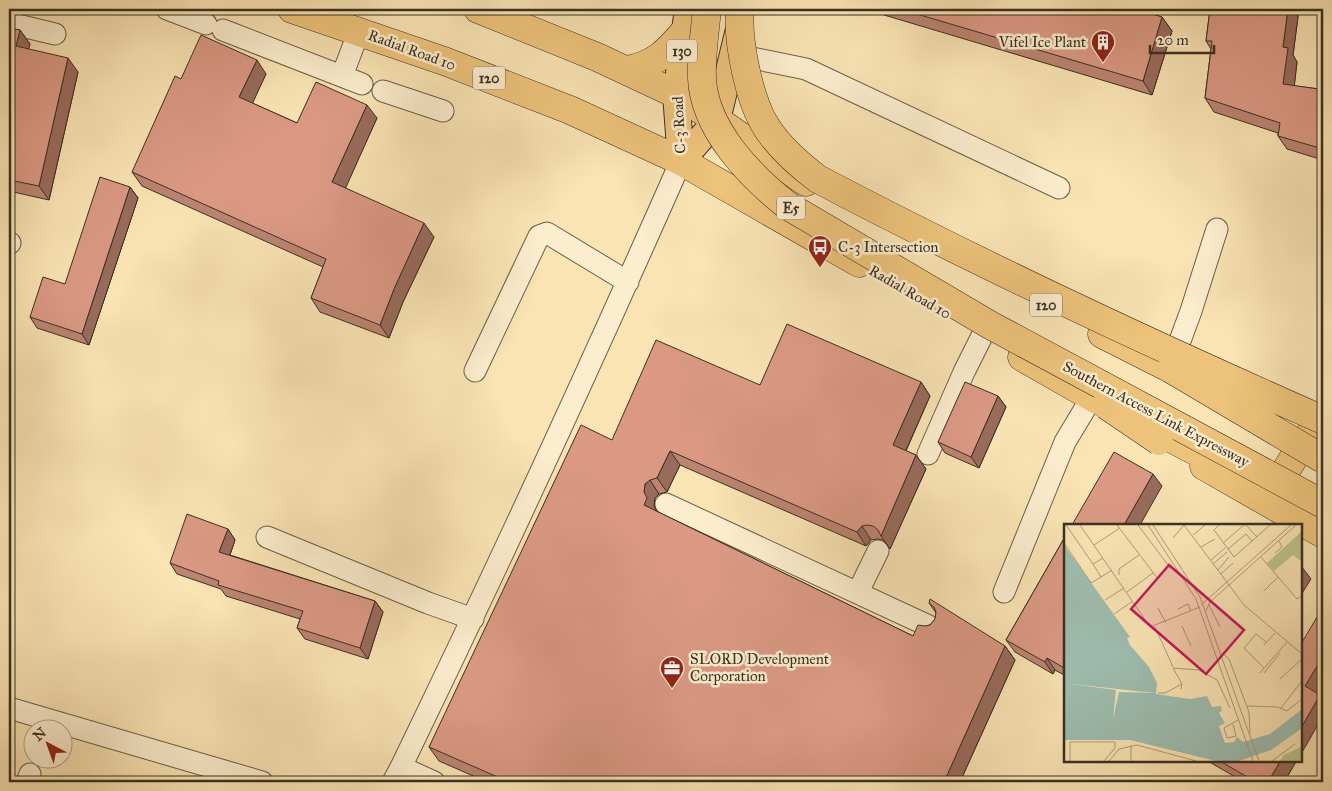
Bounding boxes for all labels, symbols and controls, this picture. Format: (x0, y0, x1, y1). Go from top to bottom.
scale bar (1150, 22, 1213, 54)
street label: Radial Road 10 (366, 26, 458, 74)
building icon: Vifel Ice Plant (1090, 29, 1116, 63)
text: 20 m (1157, 31, 1189, 49)
place label: Vifel Ice Plant (998, 33, 1087, 51)
road number: 130 (667, 40, 697, 62)
road number: 120 (473, 66, 505, 90)
street label: C-3 Road (668, 95, 689, 154)
road number: E5 (777, 197, 805, 220)
bus stop icon: C-3 Intersection (807, 234, 833, 268)
place label: C-3 Intersection (838, 238, 938, 256)
street label: Radial Road 10 (866, 261, 954, 323)
road number: 120 (1030, 294, 1062, 316)
street label: Southern Access Link Expressway (1060, 357, 1253, 471)
inset map (1064, 524, 1302, 761)
place label: SLORD Development Corporation (690, 650, 830, 685)
office icon: SLORD Development Corporation (659, 655, 685, 689)
north arrow (22, 718, 72, 768)
text: N (30, 724, 50, 745)

